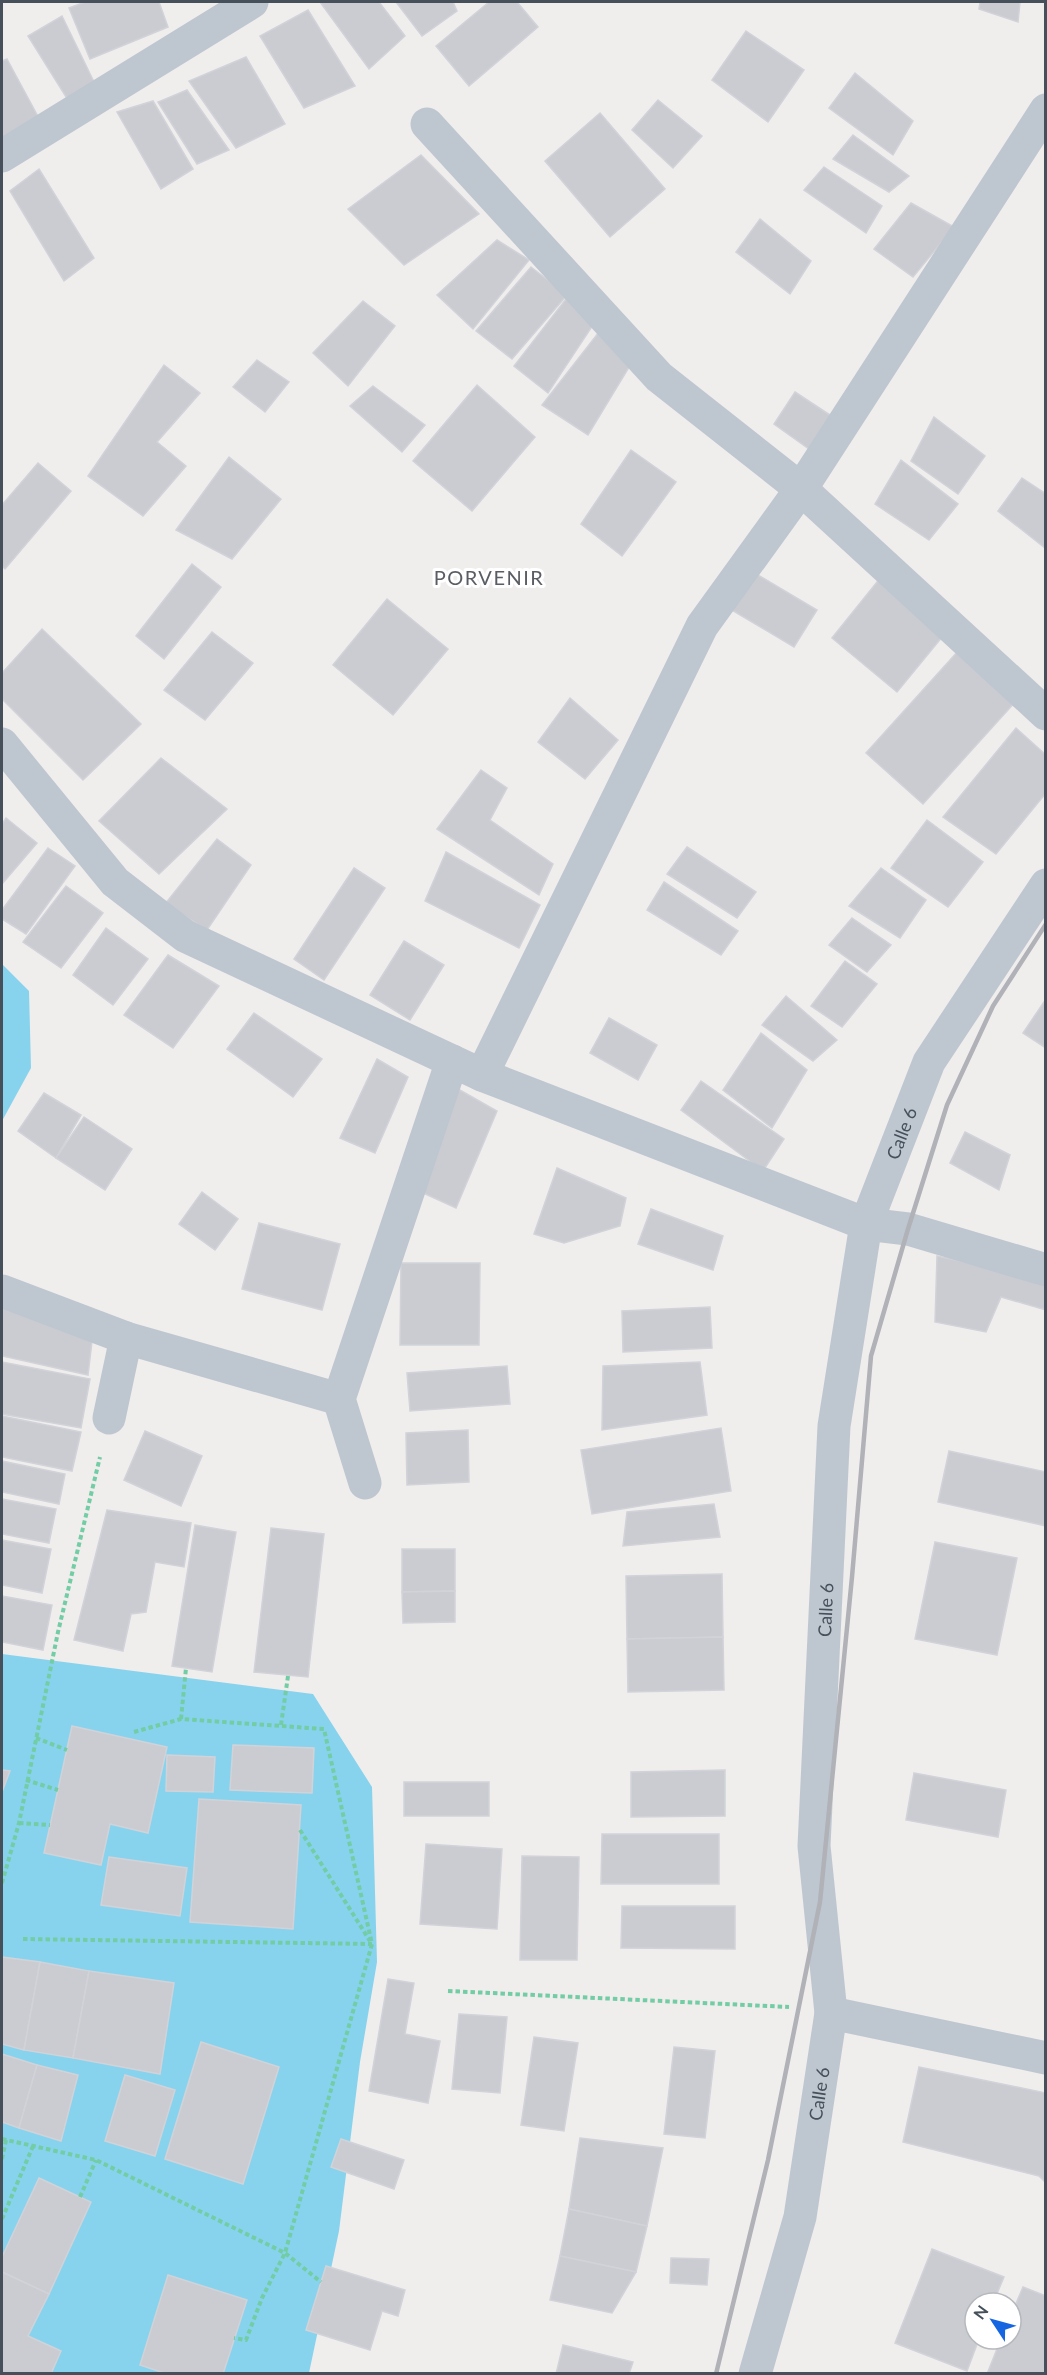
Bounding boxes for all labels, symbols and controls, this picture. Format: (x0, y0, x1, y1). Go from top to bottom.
district label: PORVENIR (434, 565, 544, 589)
street label: Calle 6 (881, 1104, 921, 1162)
street label: Calle 6 (813, 1582, 838, 1637)
street label: Calle 6 (804, 2065, 834, 2122)
north arrow (963, 2291, 1023, 2351)
text: N (969, 2301, 992, 2322)

